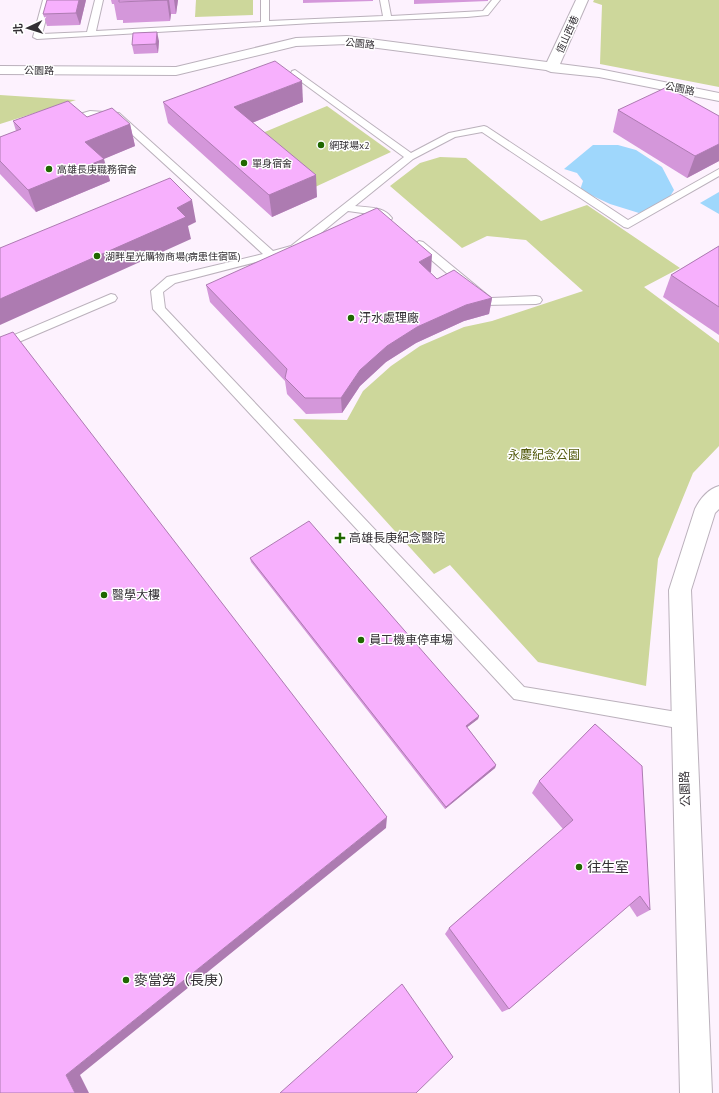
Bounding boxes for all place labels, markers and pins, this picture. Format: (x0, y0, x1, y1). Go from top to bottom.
place label: 網球場x2 (329, 139, 370, 152)
marker: 網球場x2 (316, 140, 326, 150)
place label: 單身宿舍 (252, 157, 292, 170)
marker: 單身宿舍 (239, 158, 249, 168)
place label: 高雄長庚職務宿舍 (57, 163, 137, 176)
marker: 高雄長庚職務宿舍 (44, 164, 54, 174)
place label: 湖畔星光購物商場(病患住宿區) (105, 250, 241, 263)
marker: 湖畔星光購物商場(病患住宿區) (92, 251, 102, 261)
place label: 汙水處理廠 (359, 310, 419, 325)
marker: 汙水處理廠 (346, 313, 356, 323)
place label: 高雄長庚紀念醫院 (349, 530, 445, 545)
marker: 高雄長庚紀念醫院 (334, 532, 346, 544)
place label: 醫學大樓 (112, 587, 160, 602)
marker: 醫學大樓 (99, 590, 109, 600)
place label: 員工機車停車場 (369, 632, 453, 647)
marker: 員工機車停車場 (356, 635, 366, 645)
place label: 往生室 (587, 858, 629, 876)
marker: 往生室 (574, 862, 584, 872)
place label: 麥當勞（長庚） (134, 971, 232, 989)
marker: 麥當勞（長庚） (121, 975, 131, 985)

